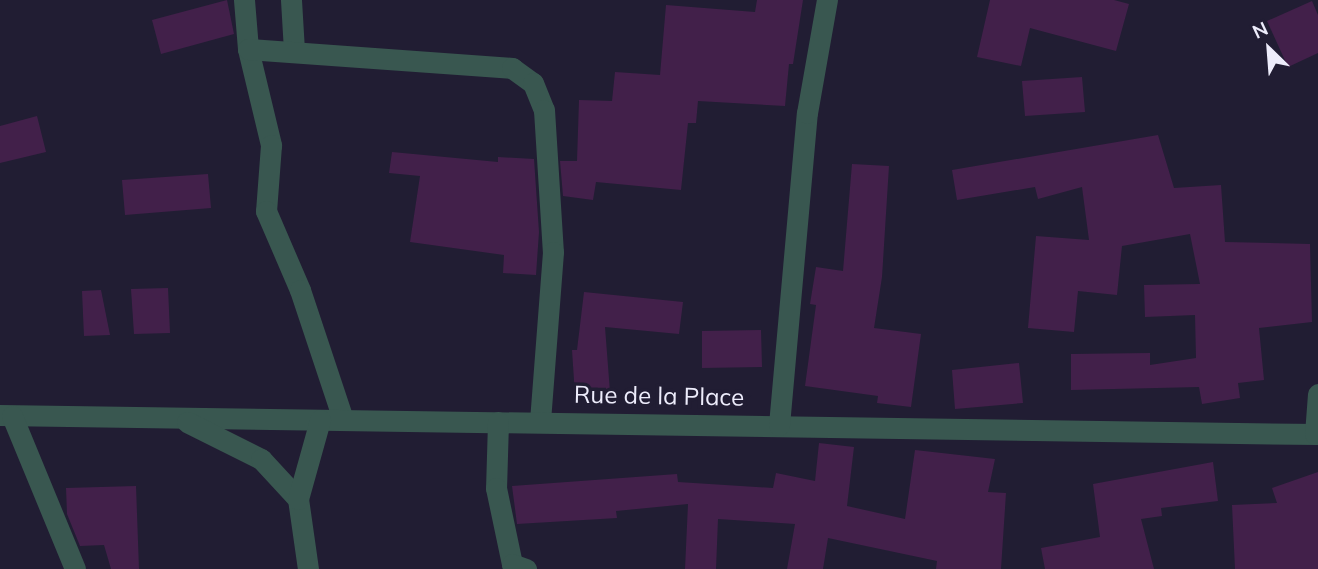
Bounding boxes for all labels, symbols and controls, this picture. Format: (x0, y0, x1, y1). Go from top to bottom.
north arrow (1234, 14, 1304, 84)
text: N (1249, 16, 1272, 44)
street label: Rue de la Place (574, 380, 744, 412)

